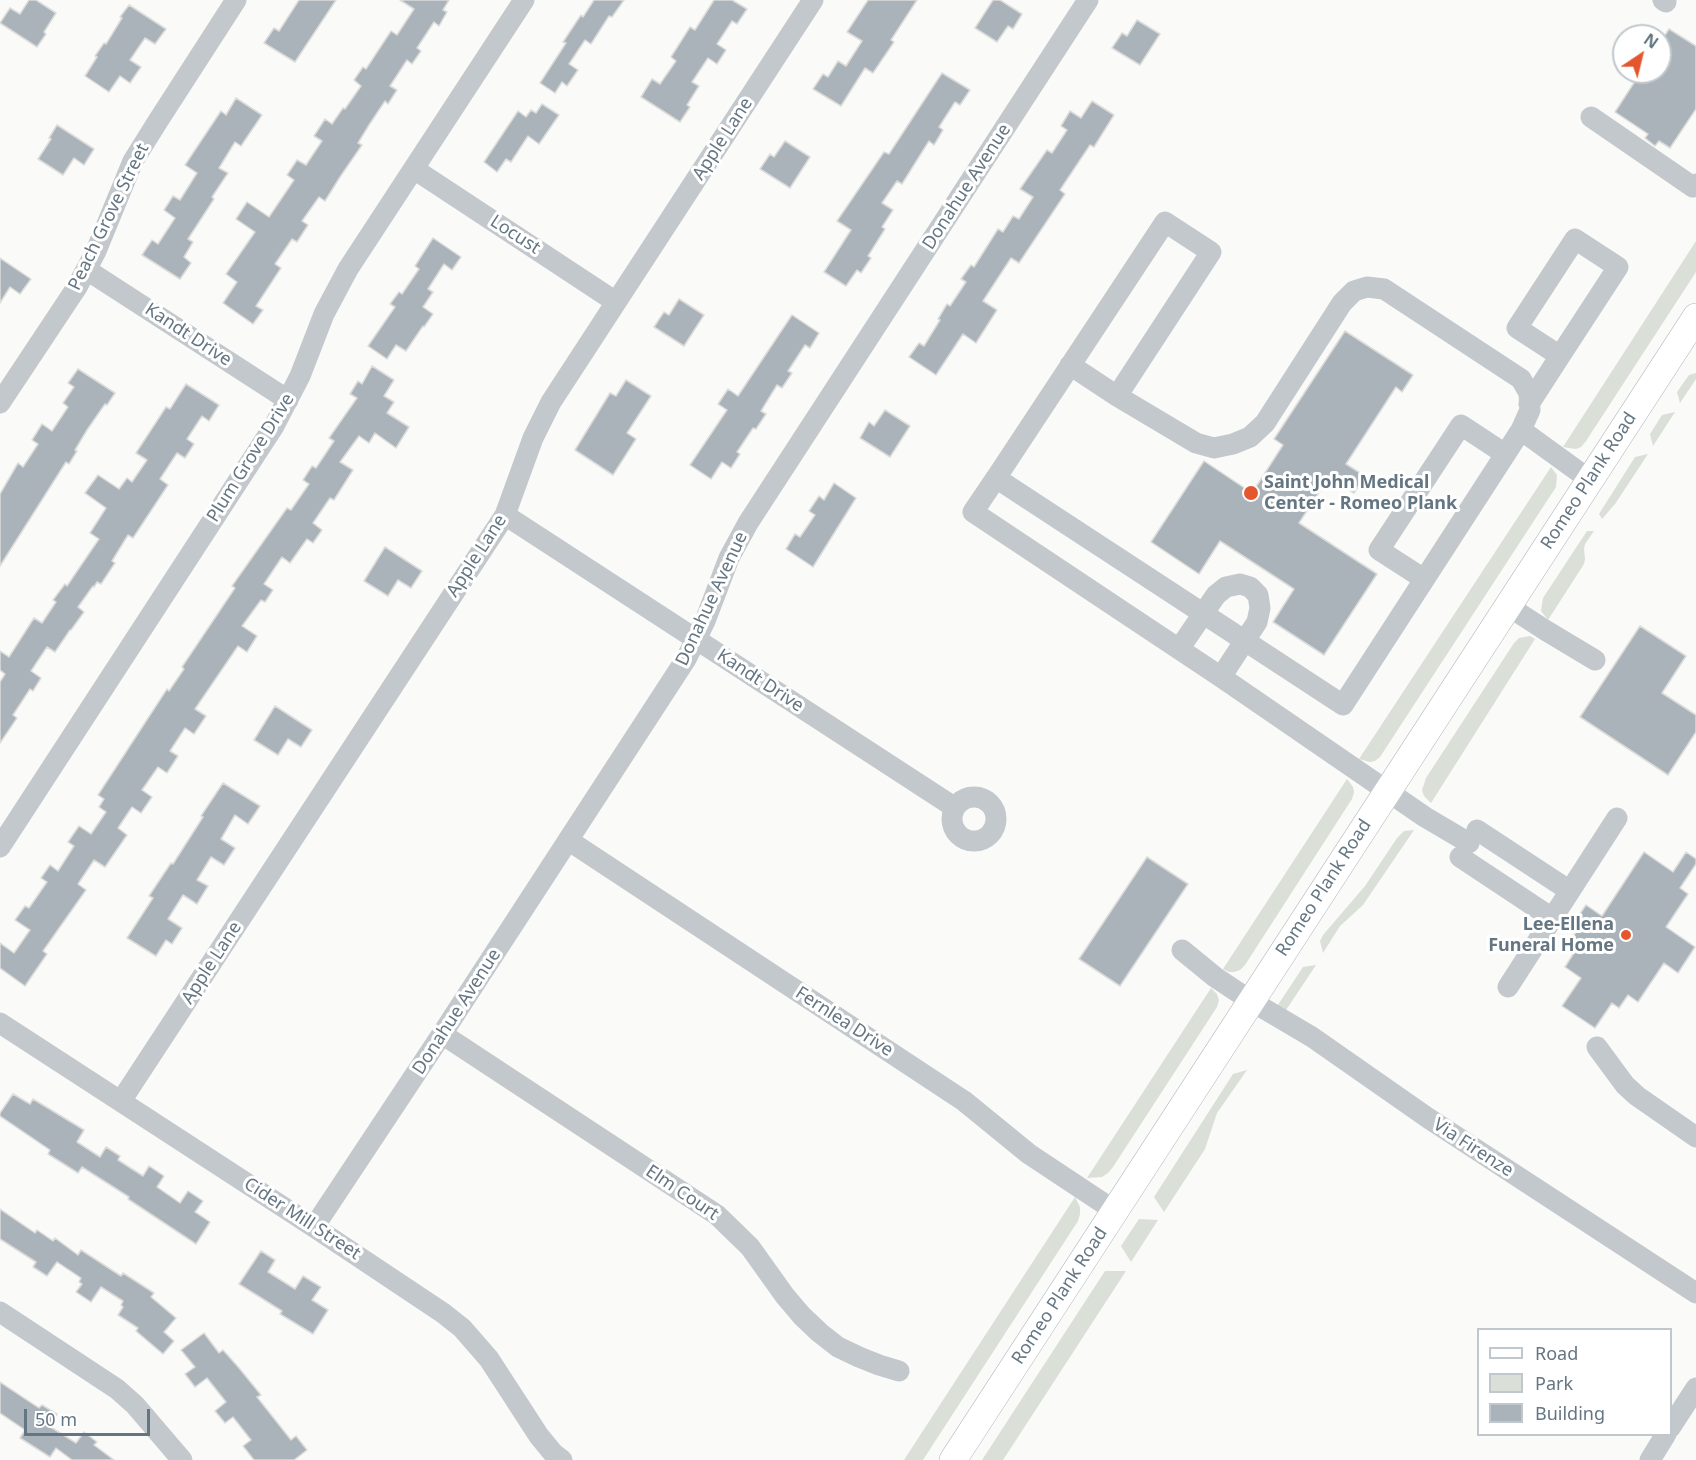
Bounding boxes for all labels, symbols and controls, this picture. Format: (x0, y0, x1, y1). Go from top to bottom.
north arrow (1612, 24, 1672, 84)
text: N (1640, 28, 1663, 54)
street label: Apple Lane (688, 94, 758, 184)
street label: Donahue Avenue (918, 120, 1016, 254)
street label: Peach Grove Street (64, 140, 154, 294)
street label: Locust (486, 211, 544, 259)
street label: Kandt Drive (141, 299, 235, 371)
street label: Plum Grove Drive (203, 390, 299, 526)
street label: Romeo Plank Road (1537, 408, 1641, 554)
place label: Saint John Medical Center - Romeo Plank (1264, 472, 1457, 514)
marker: Saint John Medical Center - Romeo Plank (1242, 484, 1260, 502)
street label: Apple Lane (442, 511, 512, 601)
street label: Donahue Avenue (671, 528, 753, 670)
street label: Kandt Drive (713, 645, 807, 717)
street label: Romeo Plank Road (1272, 815, 1376, 961)
place label: Lee-Ellena Funeral Home (1488, 914, 1614, 956)
street label: Apple Lane (177, 918, 247, 1008)
marker: Lee-Ellena Funeral Home (1619, 928, 1633, 942)
street label: Donahue Avenue (408, 945, 506, 1079)
street label: Fernlea Drive (791, 982, 897, 1062)
street label: Via Firenze (1429, 1114, 1517, 1182)
street label: Elm Court (641, 1161, 723, 1225)
street label: Cider Mill Street (240, 1173, 364, 1265)
street label: Romeo Plank Road (1008, 1223, 1112, 1369)
legend (1477, 1328, 1672, 1436)
text: Road (1535, 1341, 1578, 1365)
text: Park (1535, 1371, 1573, 1395)
scale bar (27, 1397, 153, 1435)
text: Building (1535, 1401, 1605, 1425)
text: 50 m (35, 1407, 77, 1431)

